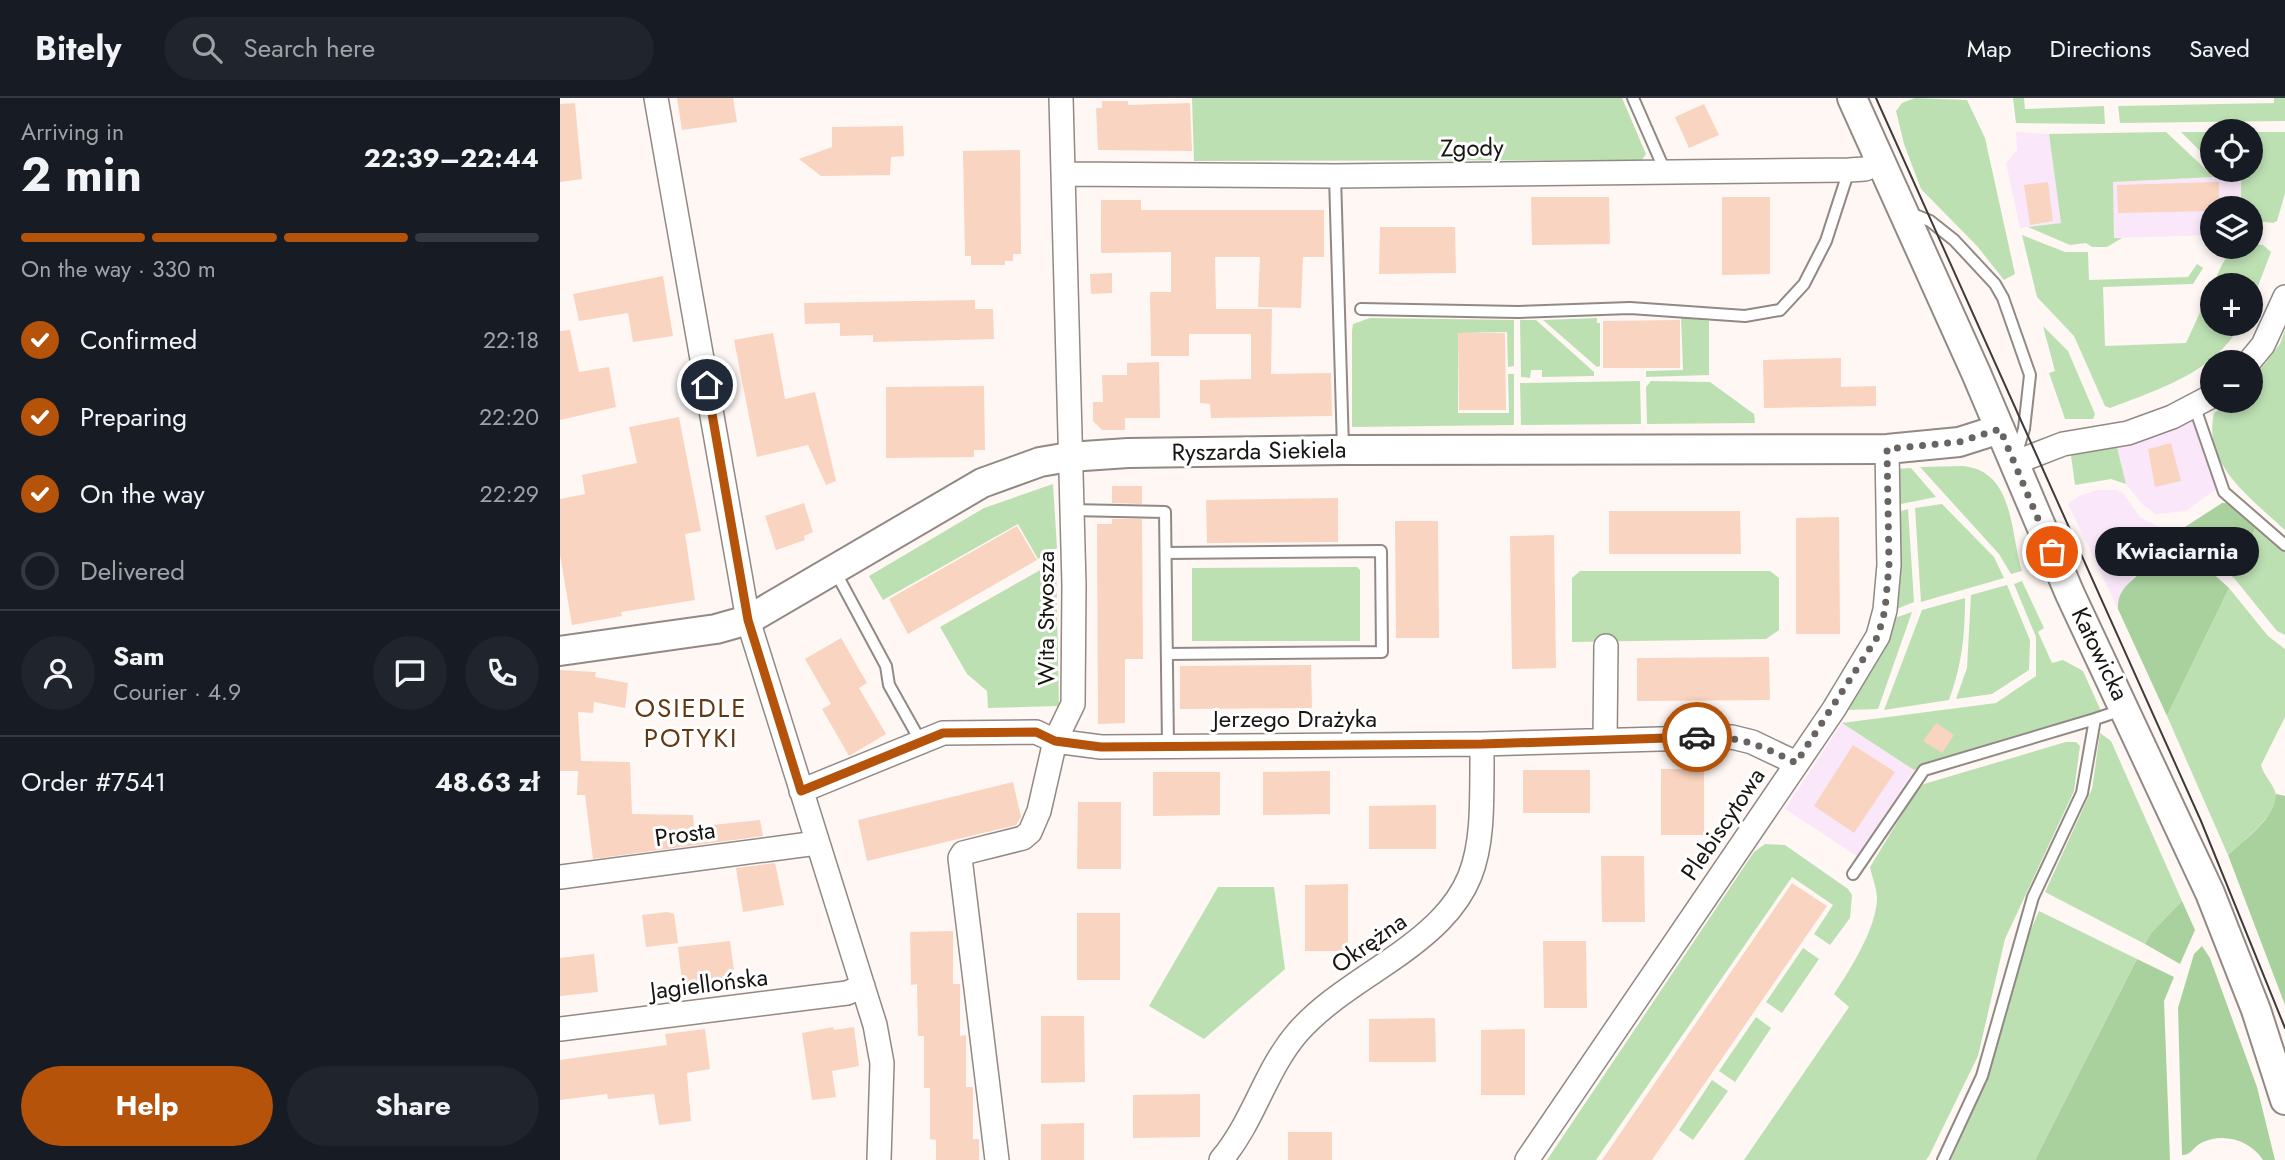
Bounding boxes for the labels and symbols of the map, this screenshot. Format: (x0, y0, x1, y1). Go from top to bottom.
street label: Zgody (1440, 129, 1504, 166)
pin (677, 355, 737, 415)
street label: Ryszarda Siekiela (1171, 431, 1347, 470)
pin (2022, 522, 2082, 582)
callout: Kwiaciarnia (2094, 528, 2258, 576)
street label: Wita Stwosza (1028, 551, 1063, 685)
street label: Katowicka (2063, 601, 2138, 706)
district label: OSIEDLE POTYKI (634, 689, 748, 757)
street label: Jerzego Drażyka (1210, 701, 1377, 736)
courier (1662, 702, 1732, 772)
street label: Plebiscytowa (1672, 760, 1773, 887)
street label: Prosta (652, 812, 717, 855)
street label: Okrężna (1324, 904, 1414, 981)
street label: Jagiellońska (645, 959, 770, 1008)

